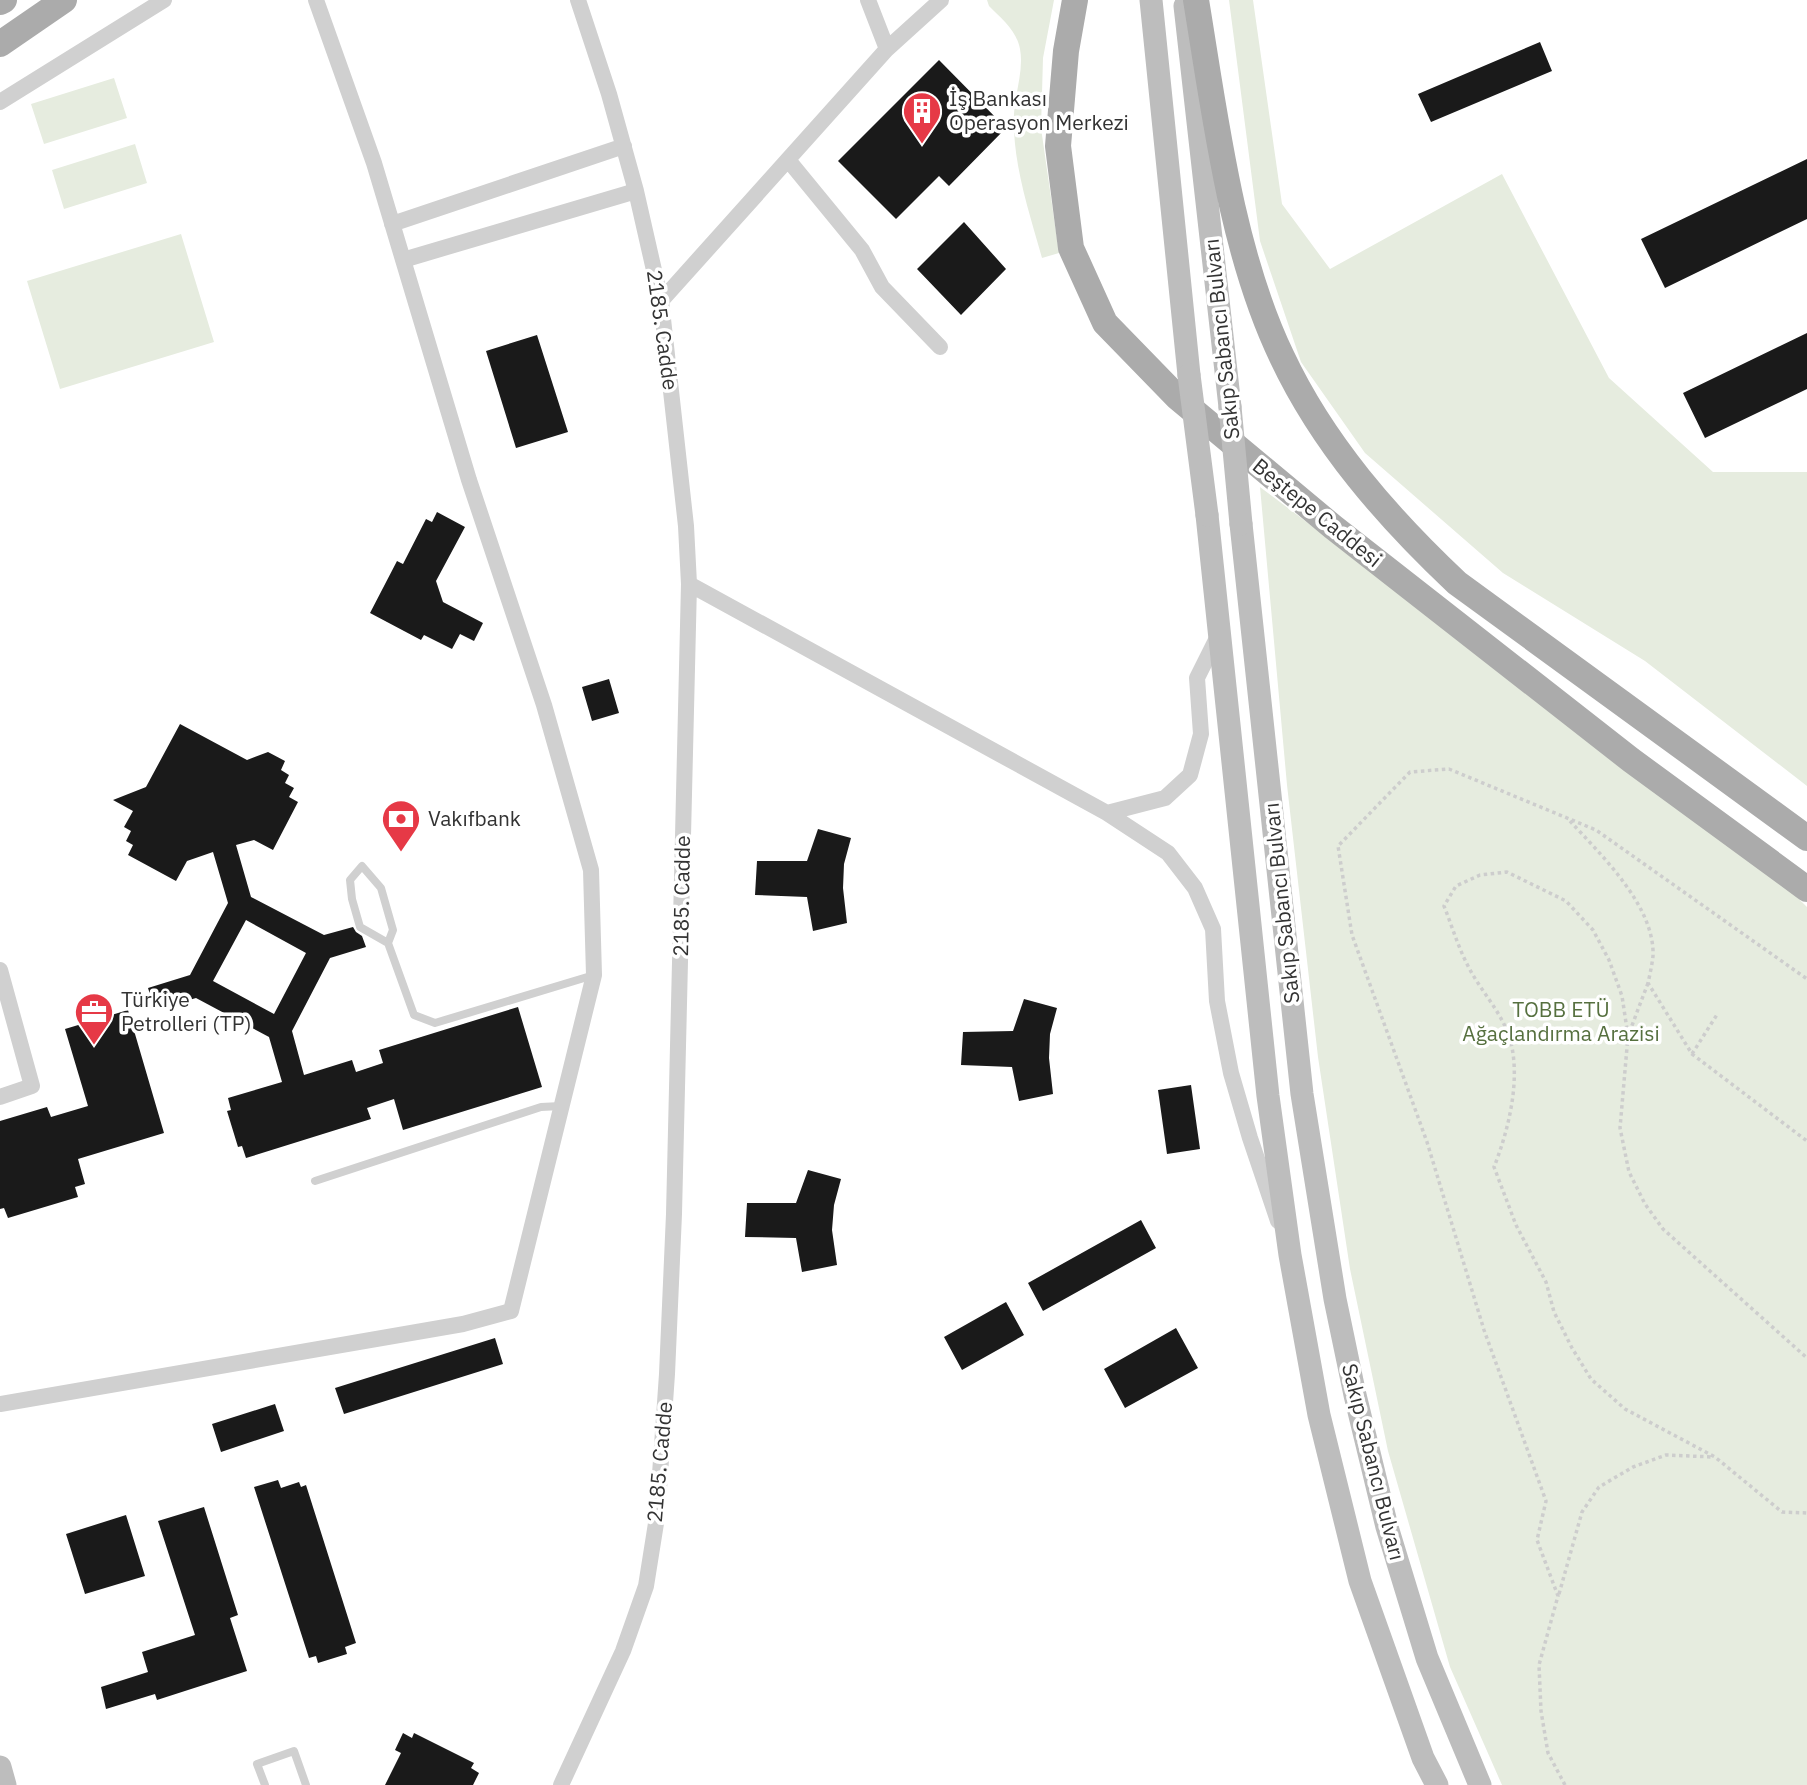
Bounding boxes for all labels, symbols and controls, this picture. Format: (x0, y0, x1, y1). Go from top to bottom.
place label: İş Bankası Operasyon Merkezi (949, 84, 1129, 136)
building icon: İş Bankası Operasyon Merkezi (901, 90, 943, 145)
street label: Sakıp Sabancı Bulvarı (1197, 237, 1245, 441)
street label: 2185. Cadde (641, 268, 685, 392)
street label: Beştepe Caddesi (1247, 451, 1388, 573)
bank icon: Vakıfbank (380, 798, 422, 853)
street label: Sakıp Sabancı Bulvarı (1257, 801, 1305, 1005)
place label: Vakıfbank (428, 804, 521, 832)
street label: 2185. Cadde (666, 835, 696, 957)
place label: Türkiye Petrolleri (TP) (121, 985, 252, 1037)
office icon: Türkiye Petrolleri (TP) (73, 991, 115, 1046)
park label: TOBB ETÜ Ağaçlandırma Arazisi (1462, 995, 1660, 1047)
street label: Sakıp Sabancı Bulvarı (1336, 1360, 1412, 1563)
street label: 2185. Cadde (640, 1400, 678, 1524)

